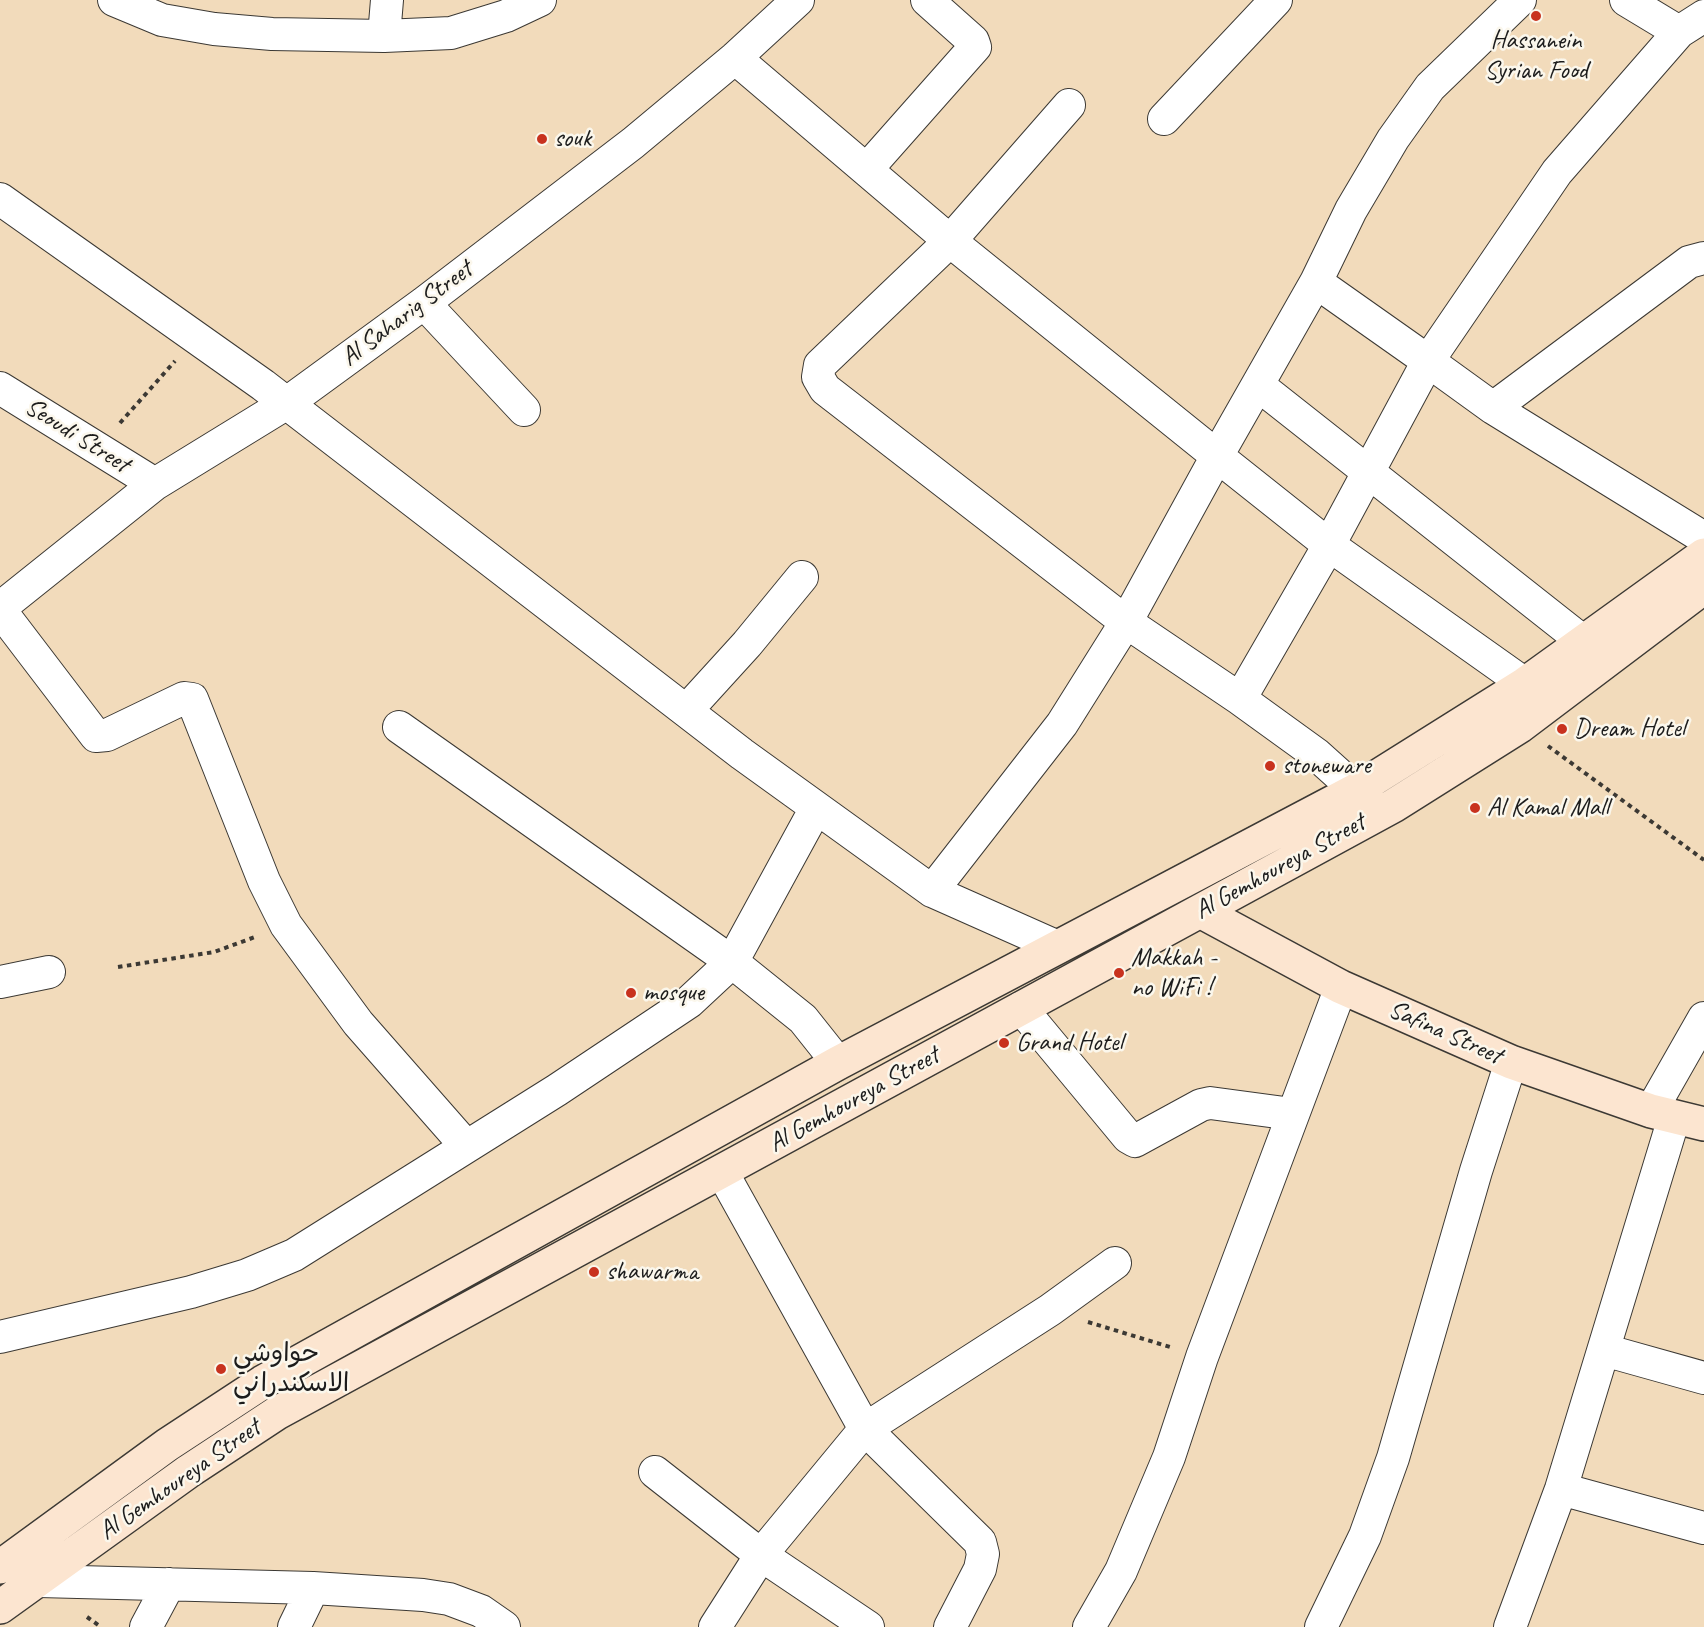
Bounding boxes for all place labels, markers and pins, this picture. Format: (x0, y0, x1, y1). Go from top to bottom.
marker: Hassanein Syrian Food (1529, 9, 1543, 23)
place label: Hassanein Syrian Food (1484, 25, 1588, 86)
place label: souk (554, 123, 591, 155)
marker: souk (535, 132, 549, 146)
place label: Dream Hotel (1574, 713, 1685, 745)
marker: Dream Hotel (1555, 722, 1569, 736)
place label: stoneware (1282, 750, 1371, 782)
marker: stoneware (1263, 759, 1277, 773)
place label: Al Kamal Mall (1487, 792, 1609, 824)
marker: Al Kamal Mall (1468, 801, 1482, 815)
place label: Makkah - no WiFi ! (1131, 942, 1217, 1004)
marker: Makkah - no WiFi ! (1112, 966, 1126, 980)
place label: mosque (643, 977, 704, 1009)
marker: mosque (624, 986, 638, 1000)
place label: Grand Hotel (1016, 1027, 1123, 1059)
marker: Grand Hotel (997, 1036, 1011, 1050)
place label: shawarma (606, 1256, 698, 1288)
marker: shawarma (587, 1265, 601, 1279)
place label: حواوشي الاسكندراني (233, 1338, 349, 1400)
marker: حواوشي الاسكندراني (214, 1362, 228, 1376)

